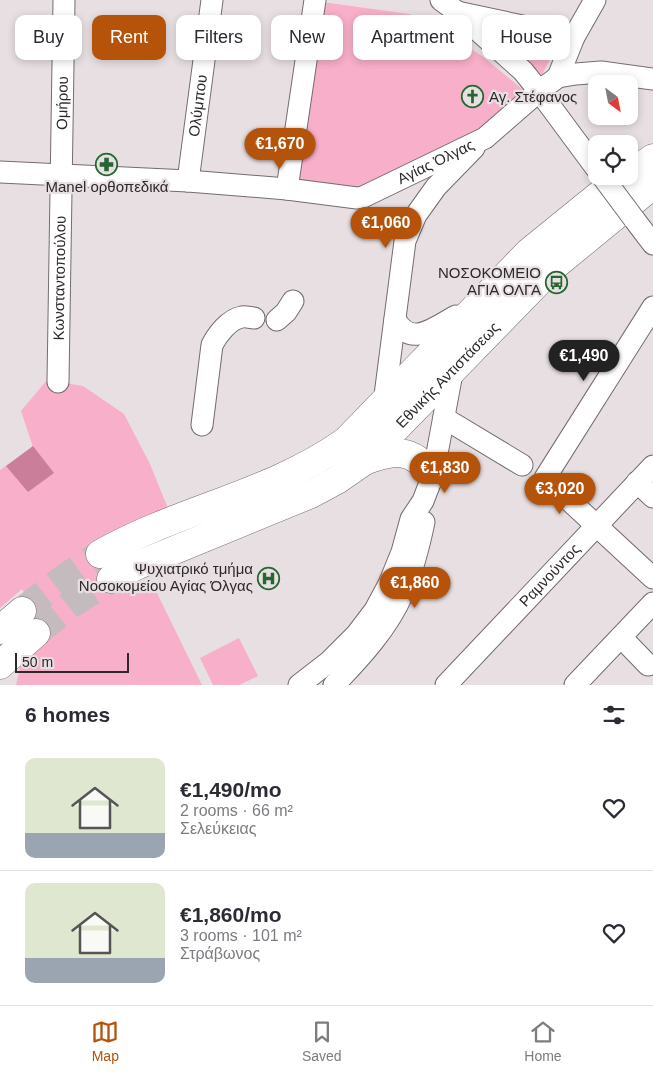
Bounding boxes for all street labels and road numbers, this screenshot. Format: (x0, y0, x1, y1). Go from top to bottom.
street label: Ολύμπου (185, 74, 210, 138)
street label: Ομήρου (53, 76, 71, 130)
street label: Αγίας Όλγας (394, 136, 477, 187)
street label: Κωνσταντοπούλου (50, 216, 69, 340)
street label: Εθνικής Αντιστάσεως (392, 318, 503, 431)
street label: Ραμνούντος (516, 540, 583, 610)

